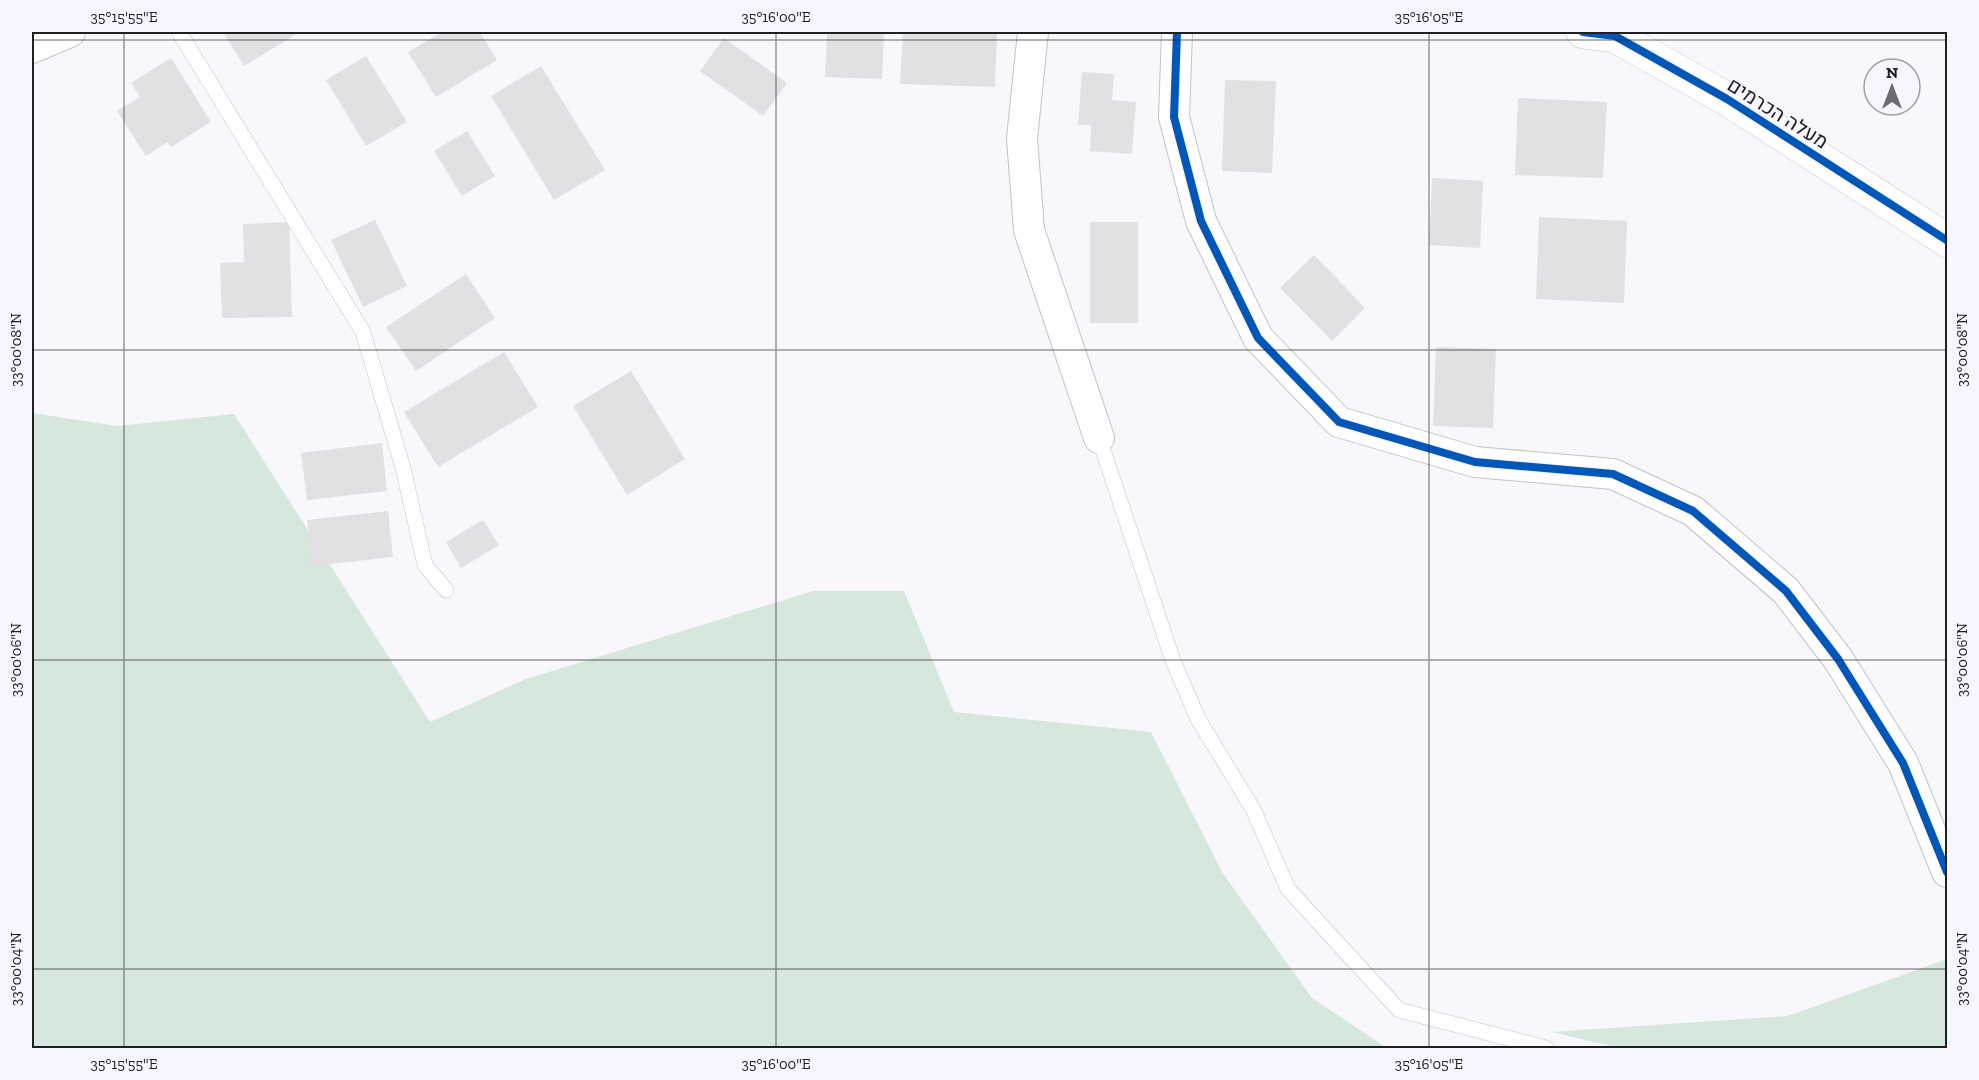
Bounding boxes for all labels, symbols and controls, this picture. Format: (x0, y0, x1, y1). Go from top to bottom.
text: 35°15'55"E (90, 8, 158, 26)
text: 35°16'00"E (741, 8, 811, 26)
text: 35°16'05"E (1395, 8, 1463, 26)
north arrow (1862, 57, 1922, 117)
text: N (1886, 63, 1898, 82)
street label: מעלה הכרמים (1723, 72, 1833, 154)
text: 33°00'08"N (7, 313, 25, 387)
text: 33°00'08"N (1953, 313, 1971, 387)
text: 33°00'06"N (7, 623, 25, 697)
text: 33°00'06"N (1953, 623, 1971, 697)
text: 33°00'04"N (7, 932, 25, 1006)
text: 33°00'04"N (1953, 932, 1971, 1006)
text: 35°15'55"E (90, 1055, 158, 1073)
text: 35°16'00"E (741, 1055, 811, 1073)
text: 35°16'05"E (1395, 1055, 1463, 1073)

